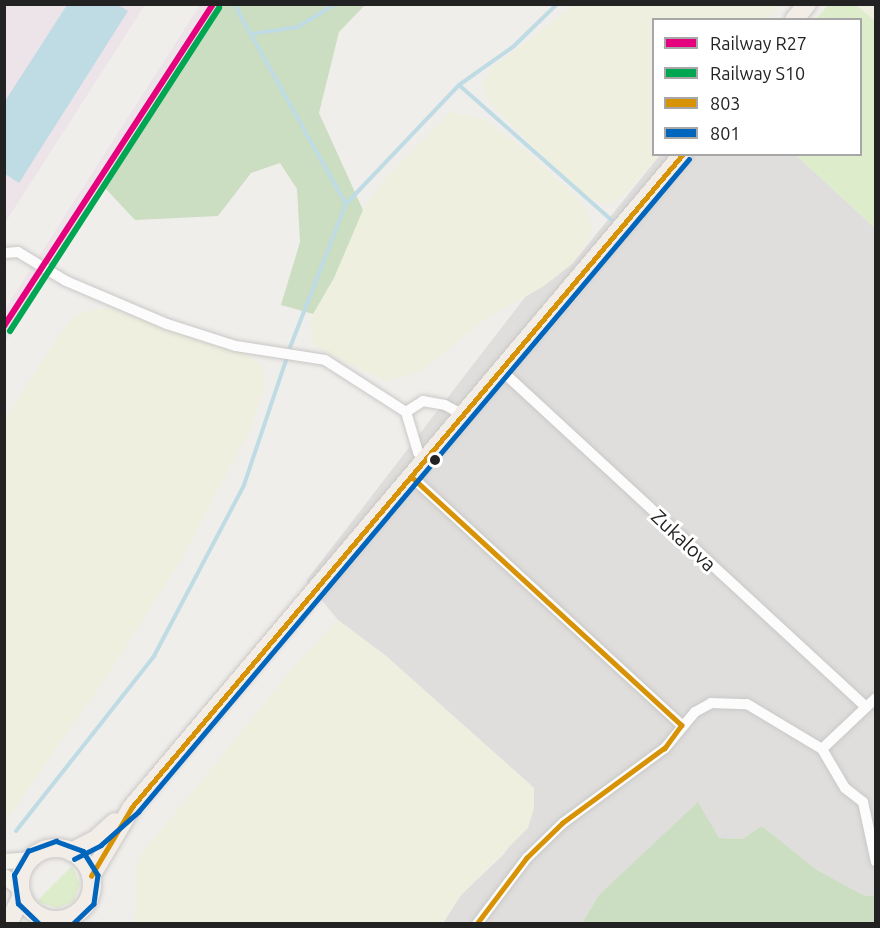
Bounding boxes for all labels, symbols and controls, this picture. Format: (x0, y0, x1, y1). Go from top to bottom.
legend (652, 18, 862, 156)
text: Railway R27 (710, 33, 807, 53)
text: Railway S10 (710, 63, 805, 83)
text: 803 (710, 93, 740, 113)
text: 801 (710, 123, 740, 143)
unlabelled marker (429, 454, 441, 466)
street label: Zukalova (647, 504, 721, 576)

